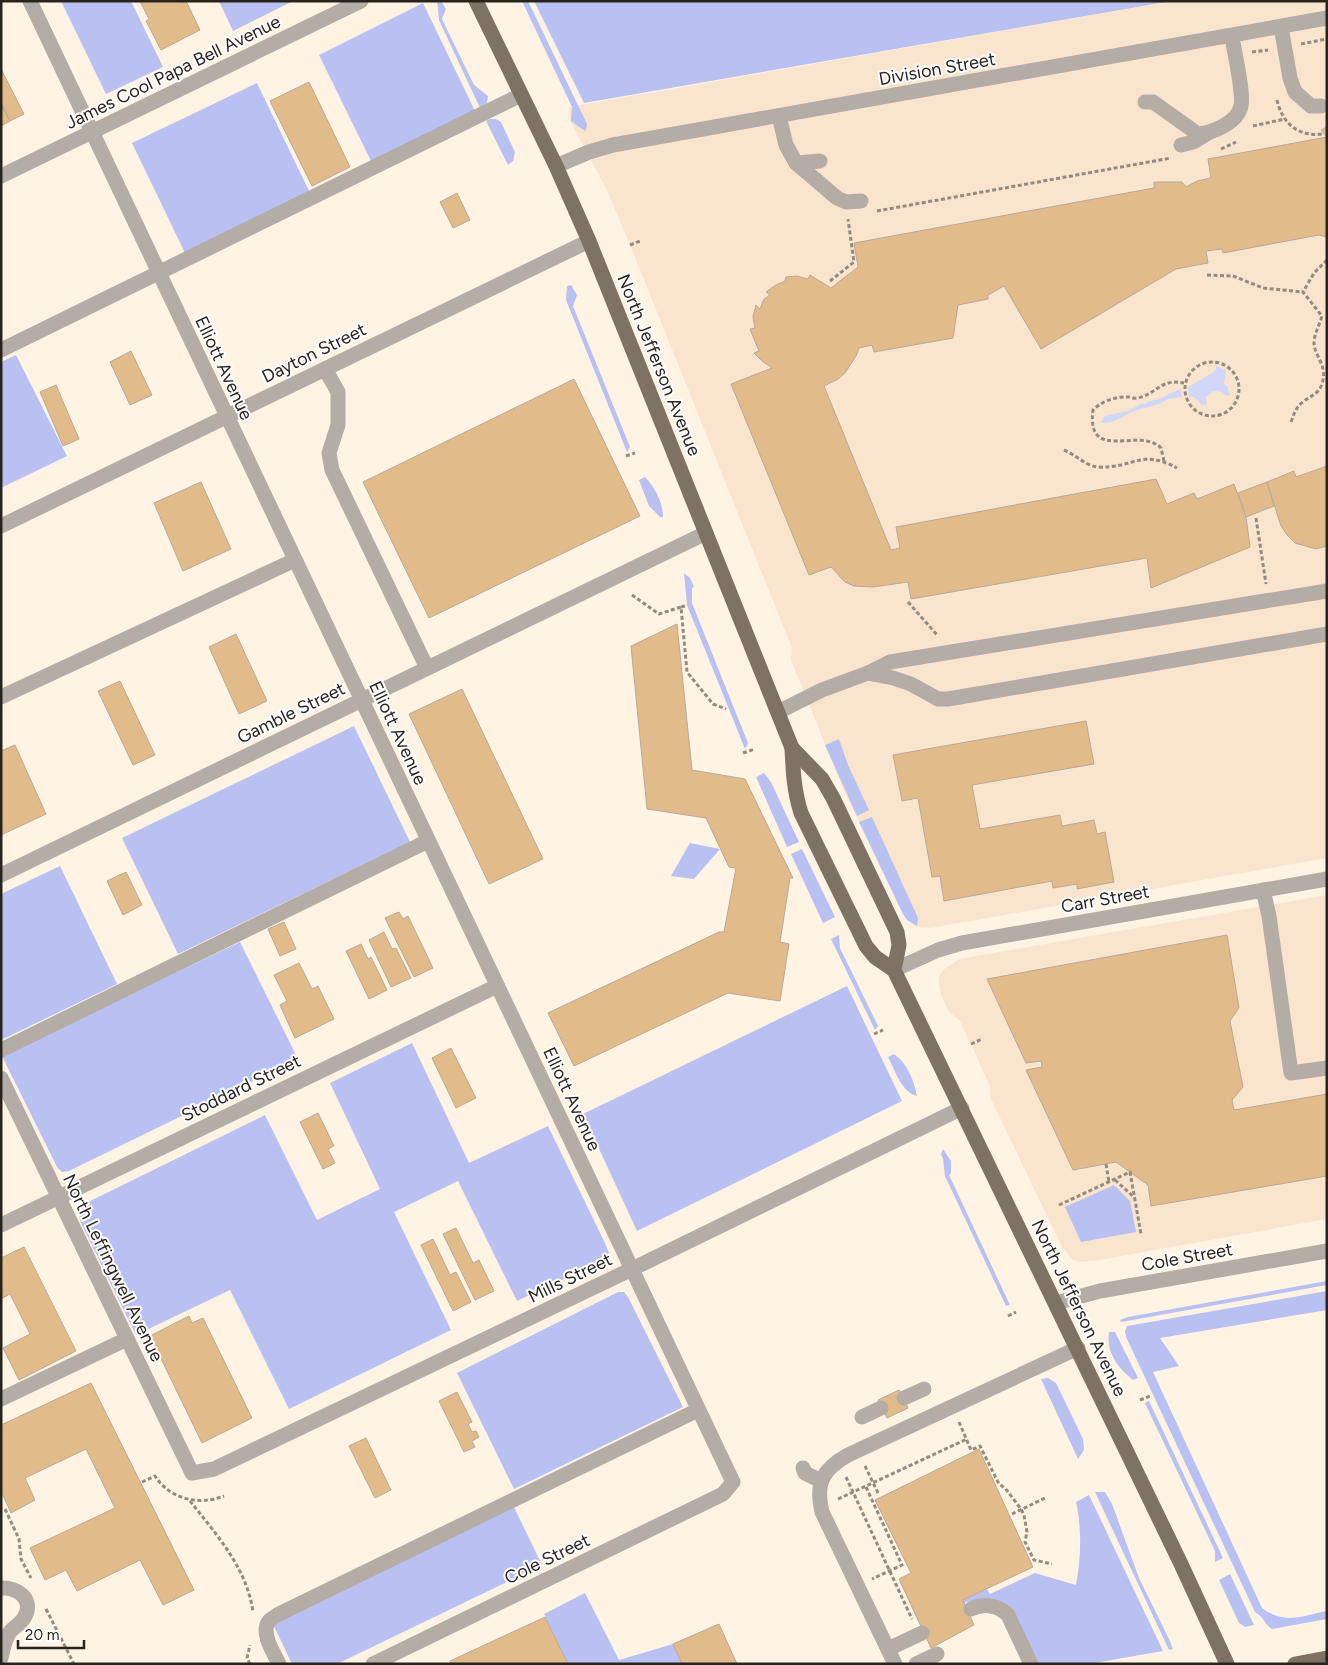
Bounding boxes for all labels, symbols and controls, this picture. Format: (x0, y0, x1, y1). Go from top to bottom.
street label: James Cool Papa Bell Avenue (62, 10, 284, 134)
street label: Division Street (877, 48, 997, 90)
street label: North Jefferson Avenue (612, 271, 706, 459)
street label: Elliott Avenue (190, 313, 258, 424)
street label: Dayton Street (258, 318, 370, 388)
street label: Gamble Street (233, 677, 349, 749)
street label: Elliott Avenue (364, 678, 432, 789)
street label: Carr Street (1059, 880, 1151, 918)
street label: Elliott Avenue (538, 1044, 606, 1155)
street label: Stoddard Street (178, 1050, 304, 1126)
street label: North Leffingwell Avenue (58, 1171, 168, 1366)
street label: North Jefferson Avenue (1027, 1216, 1132, 1400)
street label: Cole Street (1140, 1238, 1234, 1276)
street label: Mills Street (524, 1248, 616, 1308)
street label: Cole Street (501, 1529, 593, 1589)
scale bar (18, 1618, 84, 1650)
text: 20 m (25, 1626, 59, 1644)

